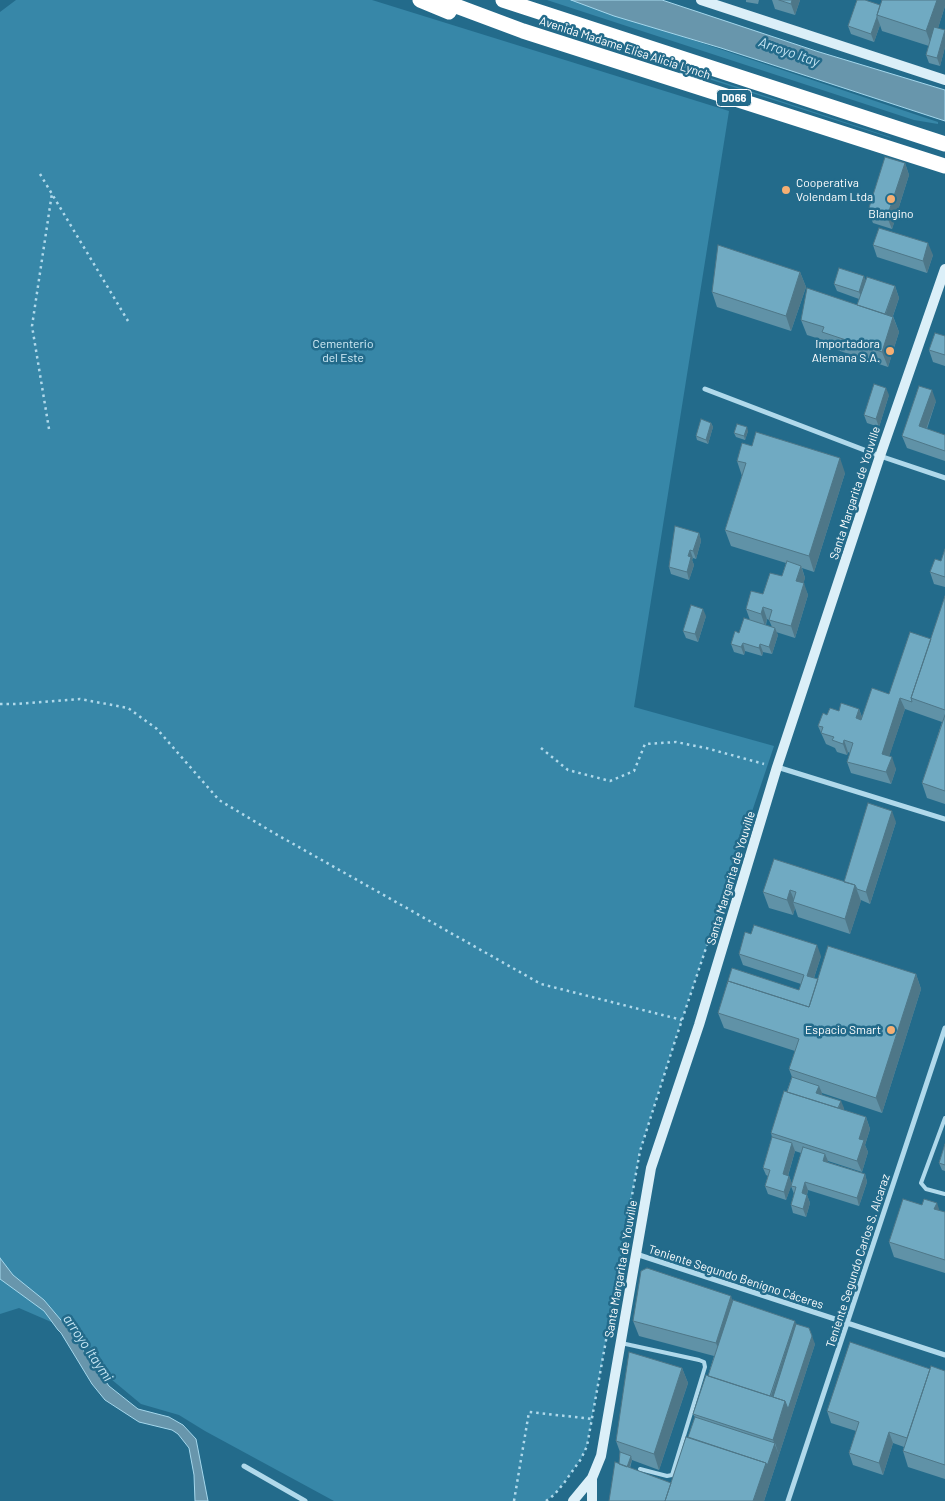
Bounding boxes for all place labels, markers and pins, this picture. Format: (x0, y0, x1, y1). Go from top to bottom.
place label: Cooperativa Volendam Ltda (796, 176, 873, 204)
marker: Cooperativa Volendam Ltda (780, 184, 792, 196)
marker: Blangino (885, 193, 897, 205)
place label: Blangino (868, 207, 914, 221)
place label: Importadora Alemana S.A. (812, 337, 880, 365)
marker: Importadora Alemana S.A. (884, 345, 896, 357)
place label: Espacio Smart (805, 1023, 881, 1037)
marker: Espacio Smart (885, 1024, 897, 1036)

